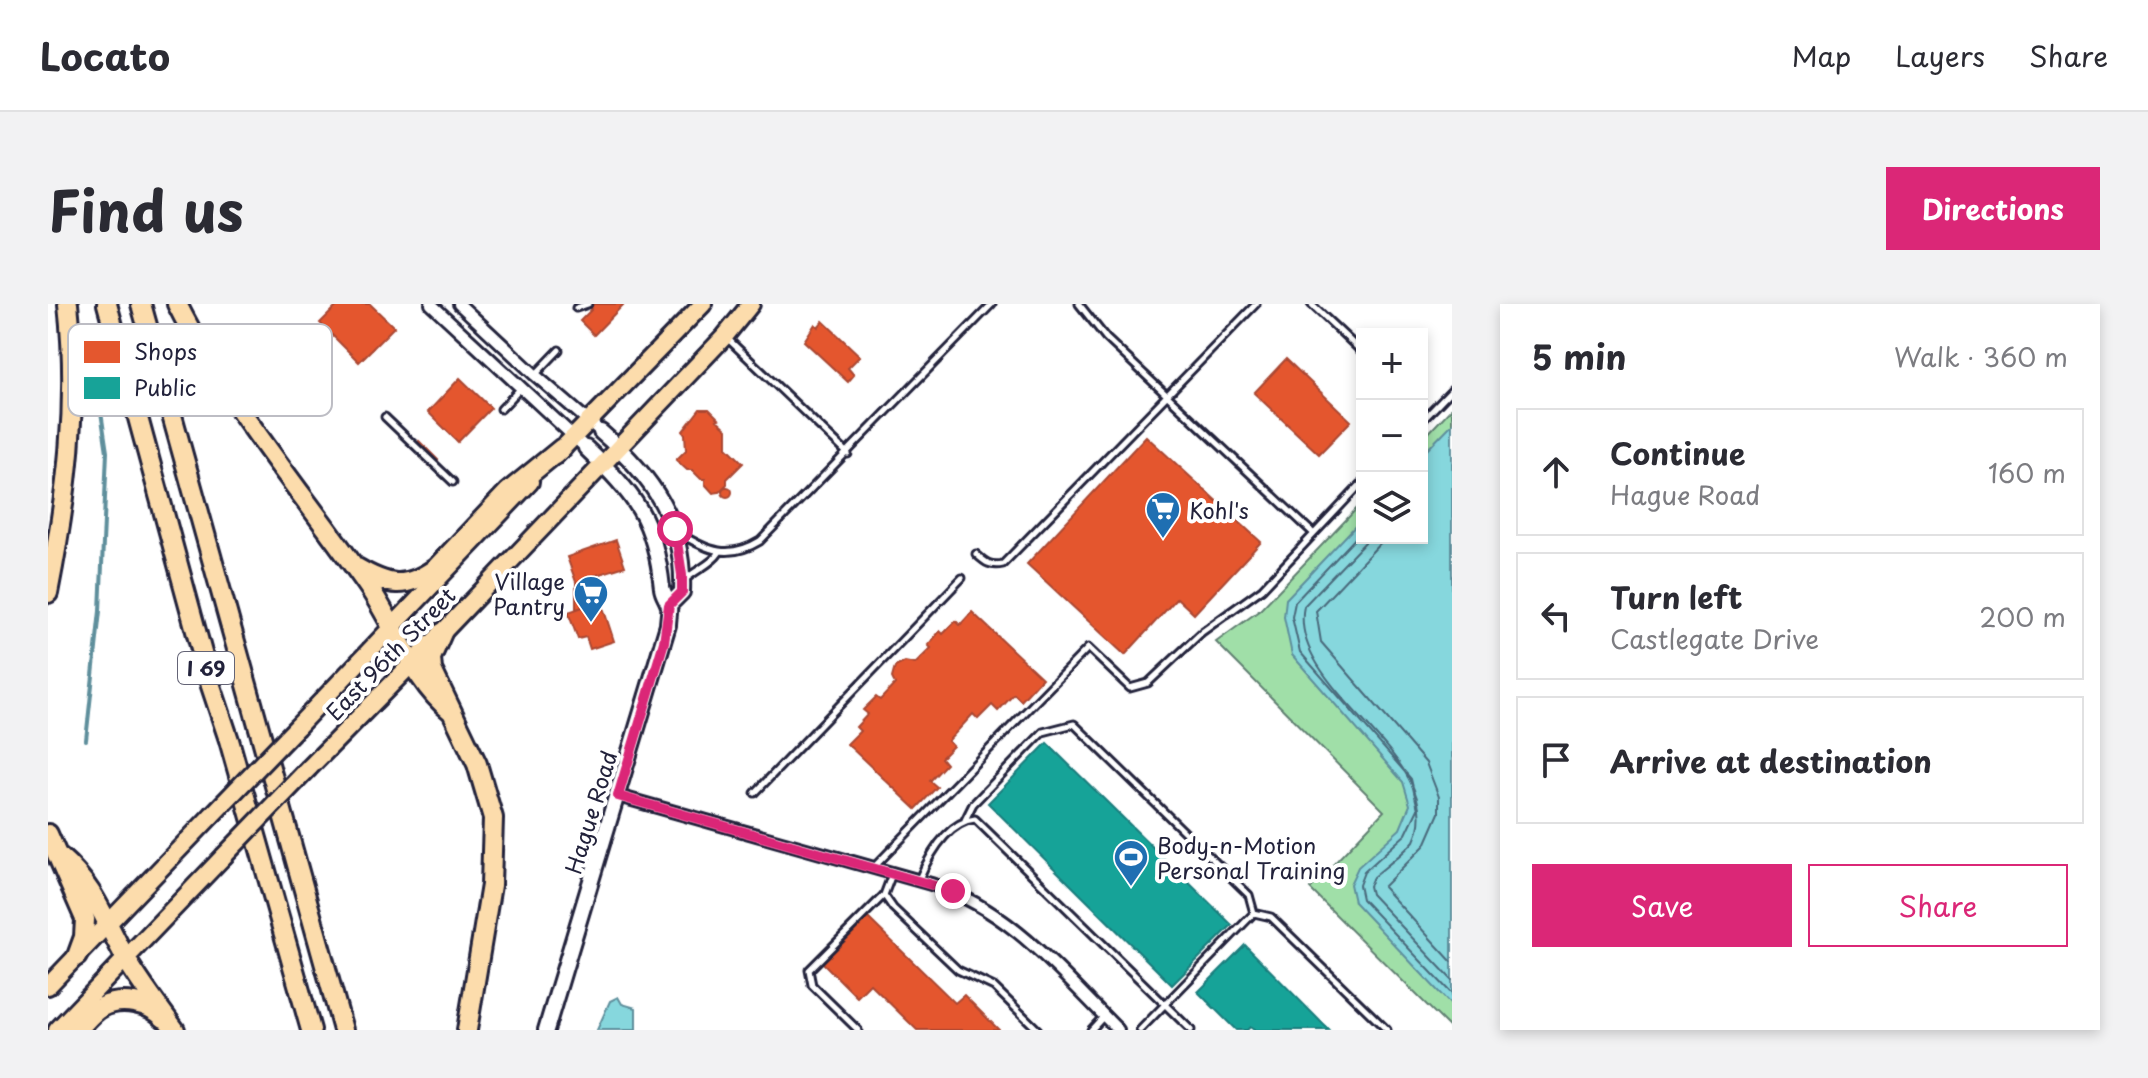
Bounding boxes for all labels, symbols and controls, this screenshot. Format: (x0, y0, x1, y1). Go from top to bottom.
text: Locato (40, 27, 170, 84)
text: Map (1791, 34, 1851, 77)
text: Layers (1895, 34, 1985, 77)
text: Share (2029, 34, 2108, 77)
text: Find us (48, 166, 244, 251)
button: Directions (1886, 167, 2100, 250)
legend (68, 324, 332, 416)
map controls (1356, 328, 1428, 544)
button: + (1356, 328, 1428, 400)
text: 5 min (1532, 330, 1626, 382)
text: Shops (134, 334, 197, 367)
text: Walk · 360 m (1894, 337, 2068, 376)
text: Public (134, 370, 196, 403)
button: − (1356, 400, 1428, 472)
text: Continue (1610, 430, 1745, 475)
icon: ahead (1534, 450, 1578, 494)
text: 160 m (1988, 453, 2066, 492)
button: layers (1356, 472, 1428, 544)
text: Hague Road (1610, 475, 1760, 514)
supermarket icon: Kohl's (1144, 490, 1182, 540)
place label: Kohl's (1189, 493, 1249, 526)
route start (657, 511, 693, 547)
place label: Village Pantry (493, 564, 565, 622)
supermarket icon: Village Pantry (572, 574, 610, 624)
text: Turn left (1610, 574, 1742, 619)
street label: East 96th Street (318, 579, 462, 727)
icon: left (1534, 594, 1578, 638)
text: 200 m (1979, 597, 2066, 636)
text: Castlegate Drive (1610, 619, 1819, 658)
road number: I 69 (178, 652, 234, 684)
icon: arrive (1534, 738, 1578, 782)
text: Arrive at destination (1610, 738, 1932, 783)
street label: Hague Road (556, 746, 624, 878)
place label: Body-n-Motion Personal Training (1157, 828, 1345, 886)
sports icon: Body-n-Motion Personal Training (1112, 838, 1150, 888)
button: Save (1532, 864, 1792, 947)
button: Share (1808, 864, 2068, 947)
route end (935, 873, 971, 909)

